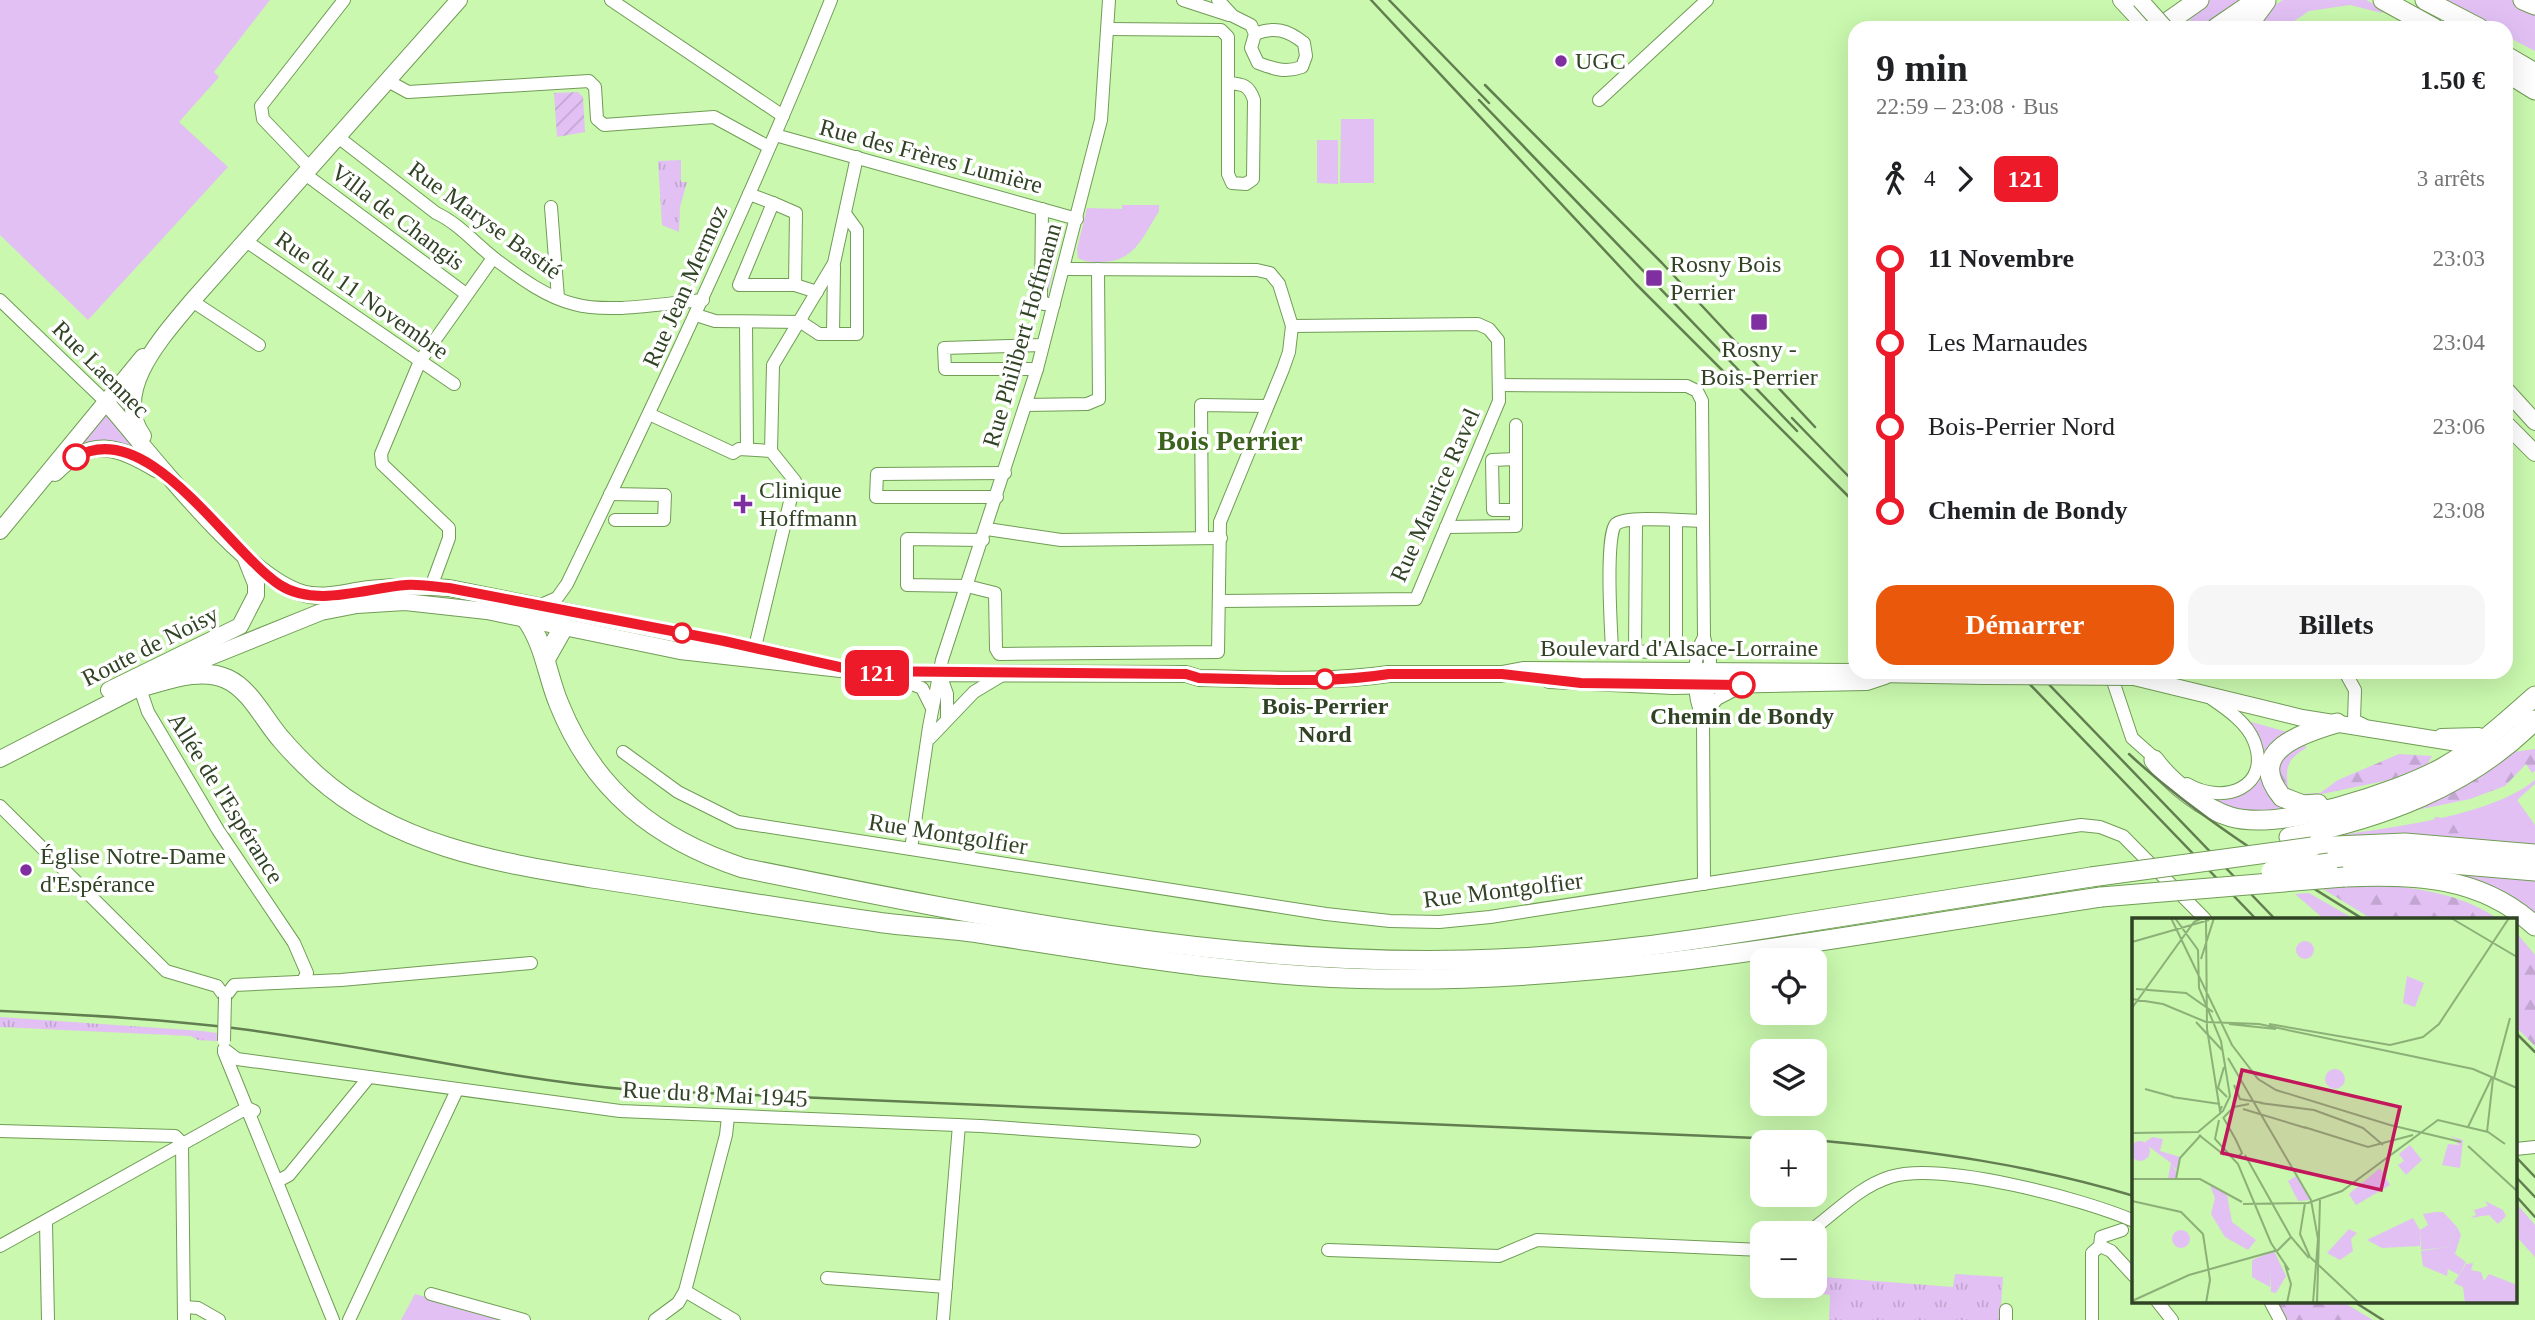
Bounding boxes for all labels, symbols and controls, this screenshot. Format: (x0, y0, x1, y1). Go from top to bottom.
text: 9 min (1876, 47, 1968, 89)
place label: UGC (1575, 48, 1626, 74)
marker: UGC (1553, 53, 1569, 69)
text: 1.50 € (2420, 66, 2485, 95)
text: 22:59 – 23:08 · Bus (1876, 94, 2059, 119)
street label: Rue des Frères Lumière (817, 114, 1045, 198)
street label: Rue Maryse Bastié (403, 156, 567, 284)
street label: Villa de Changis (326, 159, 470, 275)
icon: walk (1876, 160, 1914, 198)
icon: forward (1946, 160, 1984, 198)
text: 4 (1924, 166, 1936, 191)
text: 121 (2008, 166, 2044, 192)
text: 3 arrêts (2417, 166, 2485, 191)
street label: Rue Jean Mermoz (638, 201, 732, 371)
street label: Rue Philibert Hoffmann (978, 220, 1066, 450)
street label: Rue du 11 Novembre (271, 226, 453, 364)
text: 11 Novembre (1928, 244, 2074, 273)
text: 23:03 (2433, 246, 2485, 271)
place label: Rosny Bois Perrier (1670, 251, 1781, 305)
marker: Rosny Bois Perrier (1644, 268, 1664, 288)
marker: Rosny - Bois-Perrier (1749, 312, 1769, 332)
street label: Rue Laennec (47, 315, 155, 423)
text: Les Marnaudes (1928, 328, 2088, 357)
text: 23:04 (2433, 330, 2485, 355)
place label: Rosny - Bois-Perrier (1700, 336, 1818, 390)
street label: Rue Maurice Ravel (1385, 404, 1485, 586)
text: Bois-Perrier Nord (1928, 412, 2115, 441)
text: 23:06 (2433, 414, 2485, 439)
district label: Bois Perrier (1157, 425, 1303, 456)
unlabelled marker (63, 444, 89, 470)
place label: Clinique Hoffmann (759, 477, 857, 531)
marker: Clinique Hoffmann (733, 494, 753, 514)
text: Chemin de Bondy (1928, 496, 2127, 525)
text: 23:08 (2433, 498, 2485, 523)
button: Démarrer (1876, 585, 2174, 665)
button: Billets (2188, 585, 2485, 665)
street label: Route de Noisy (78, 601, 222, 691)
unlabelled marker (672, 623, 692, 643)
street label: Boulevard d'Alsace-Lorraine (1540, 635, 1818, 661)
line badge: 121 (837, 650, 917, 696)
text: 121 (859, 660, 895, 686)
marker: Bois-Perrier Nord (1315, 669, 1335, 689)
marker: Chemin de Bondy (1729, 672, 1755, 698)
place label: Bois-Perrier Nord (1262, 693, 1389, 747)
place label: Chemin de Bondy (1650, 703, 1834, 729)
street label: Allée de l'Espérance (163, 708, 289, 888)
street label: Rue Montgolfier (867, 809, 1029, 859)
place label: Église Notre-Dame d'Espérance (40, 843, 226, 897)
marker: Église Notre-Dame d'Espérance (18, 862, 34, 878)
street label: Rue Montgolfier (1422, 867, 1584, 913)
inset map (2132, 918, 2518, 1302)
map controls (1750, 948, 1827, 1298)
button: locate (1750, 948, 1827, 1025)
button: layers (1750, 1039, 1827, 1116)
street label: Rue du 8 Mai 1945 (622, 1076, 808, 1112)
button: + (1750, 1130, 1827, 1207)
button: − (1750, 1221, 1827, 1298)

